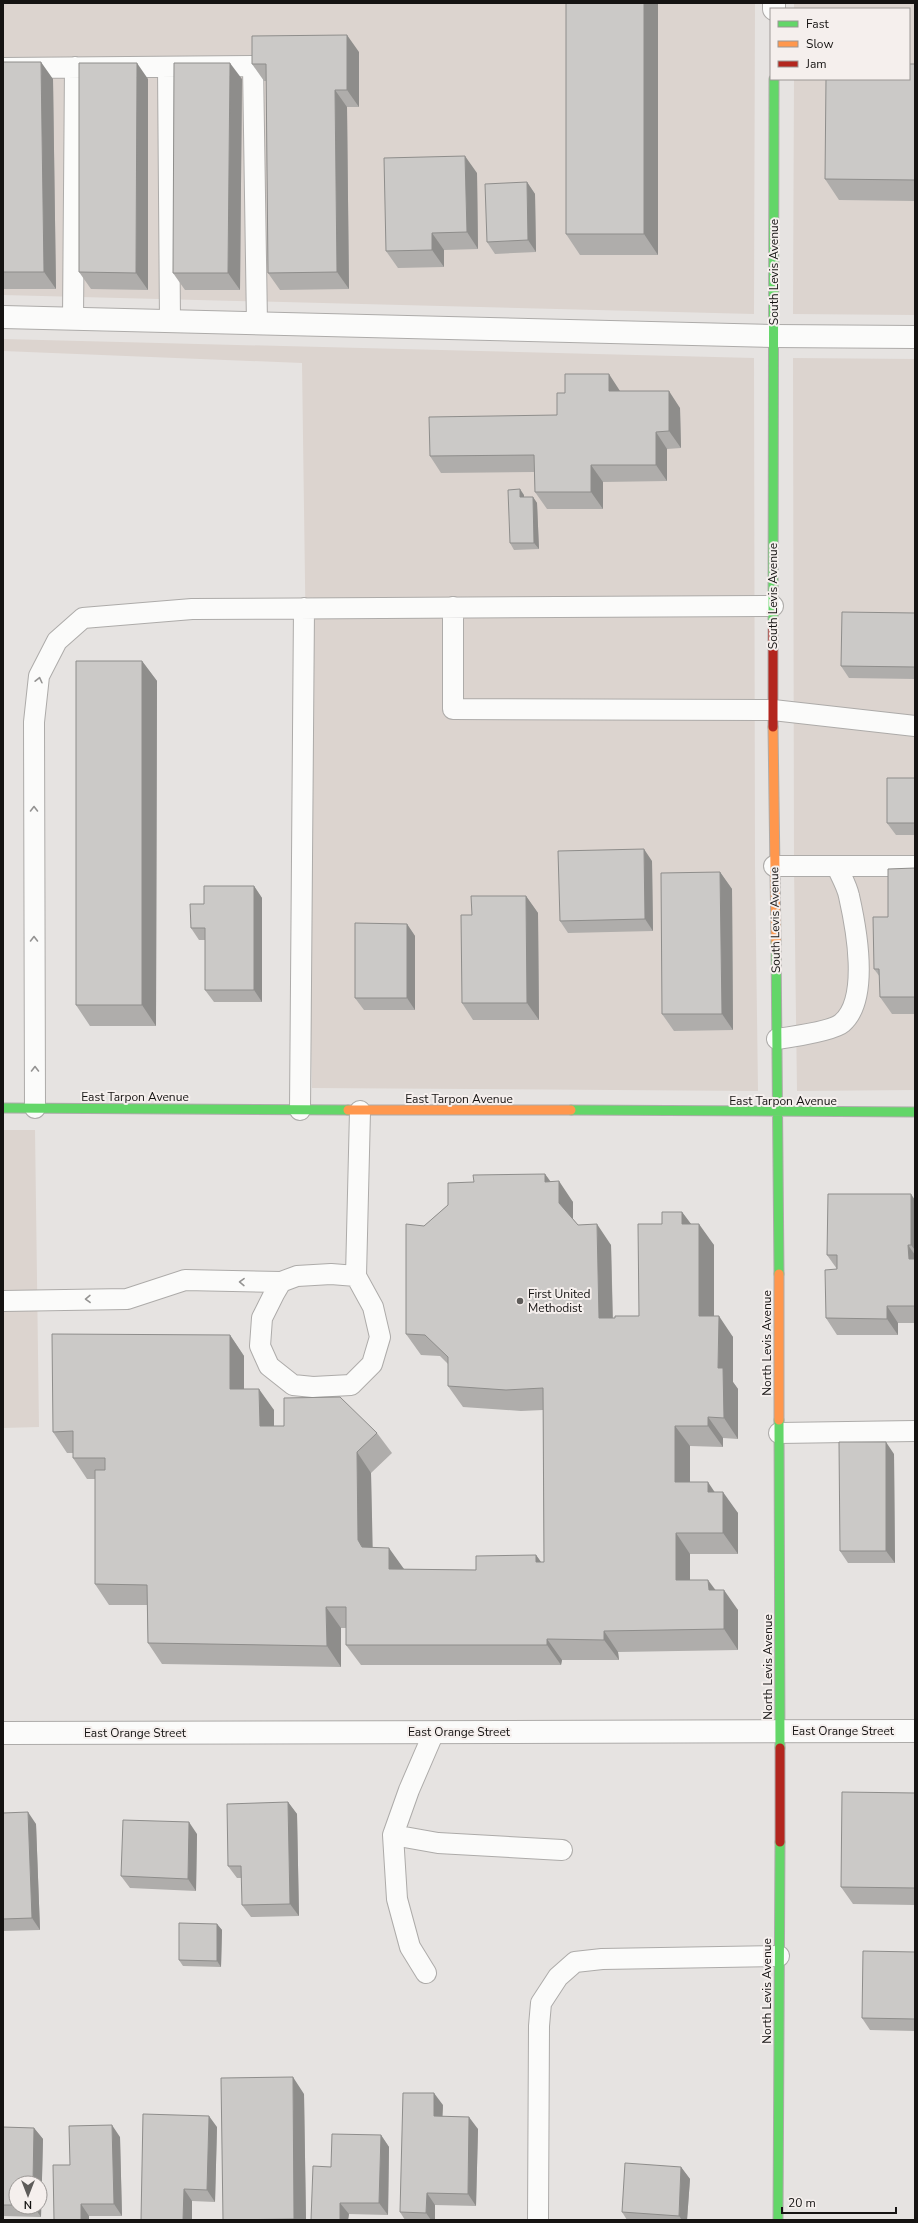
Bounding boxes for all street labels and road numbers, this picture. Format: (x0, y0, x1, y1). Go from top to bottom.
street label: South Levis Avenue (766, 219, 782, 325)
street label: South Levis Avenue (765, 543, 781, 649)
street label: South Levis Avenue (766, 867, 784, 973)
street label: East Tarpon Avenue (81, 1089, 189, 1105)
street label: East Tarpon Avenue (405, 1091, 513, 1107)
street label: East Tarpon Avenue (729, 1093, 837, 1109)
street label: North Levis Avenue (759, 1290, 775, 1396)
street label: North Levis Avenue (760, 1614, 776, 1720)
street label: East Orange Street (792, 1723, 895, 1739)
street label: East Orange Street (408, 1724, 511, 1740)
street label: East Orange Street (84, 1725, 187, 1741)
street label: North Levis Avenue (759, 1938, 775, 2044)

